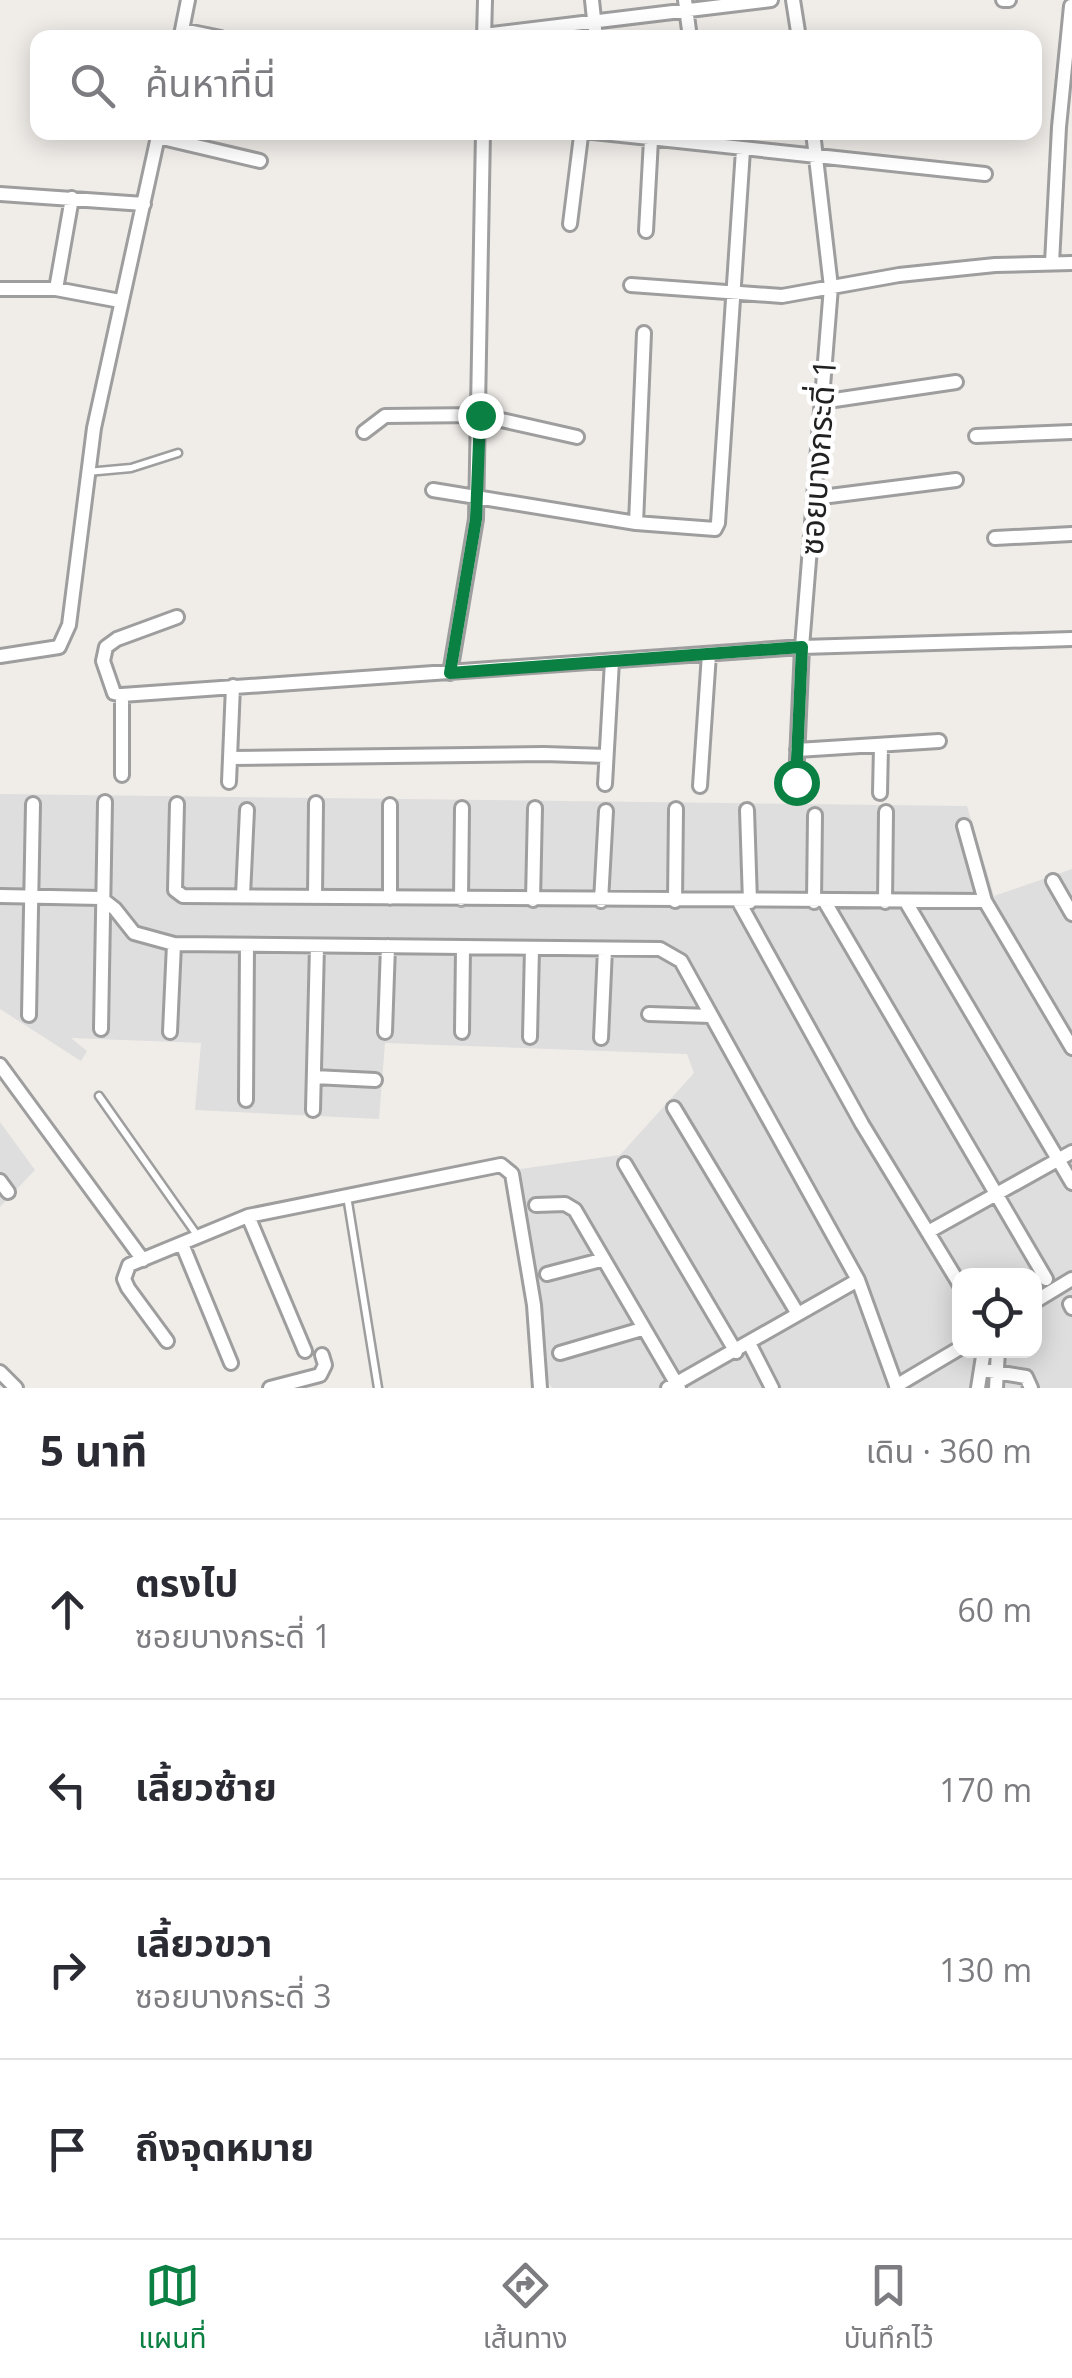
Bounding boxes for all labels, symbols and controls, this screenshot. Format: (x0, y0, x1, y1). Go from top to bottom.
search box (30, 30, 1042, 140)
text: ค้นหาที่นี่ (145, 56, 276, 108)
icon: search (65, 58, 120, 113)
street label: ซอยบางกระดี่ 1 (789, 357, 845, 557)
route end (458, 393, 504, 439)
route start (774, 760, 820, 806)
map controls (952, 1268, 1042, 1358)
button: locate (952, 1268, 1042, 1358)
text: 5 นาที (40, 1421, 147, 1478)
text: เดิน · 360 m (866, 1429, 1032, 1472)
text: ตรงไป (135, 1556, 238, 1608)
icon: ahead (40, 1582, 95, 1637)
text: 60 m (957, 1588, 1032, 1631)
text: ซอยบางกระดี่ 1 (135, 1614, 332, 1657)
text: เลี้ยวซ้าย (135, 1760, 277, 1812)
icon: left (40, 1762, 95, 1817)
text: 170 m (939, 1768, 1032, 1811)
text: เลี้ยวขวา (135, 1916, 272, 1968)
icon: right (40, 1942, 95, 1997)
text: 130 m (939, 1948, 1032, 1991)
text: ซอยบางกระดี่ 3 (135, 1974, 332, 2017)
text: ถึงจุดหมาย (135, 2120, 314, 2172)
icon: arrive (40, 2122, 95, 2177)
tab: แผนที่ (138, 2258, 206, 2361)
tab: เส้นทาง (483, 2258, 567, 2361)
tab: บันทึกไว้ (844, 2258, 934, 2361)

